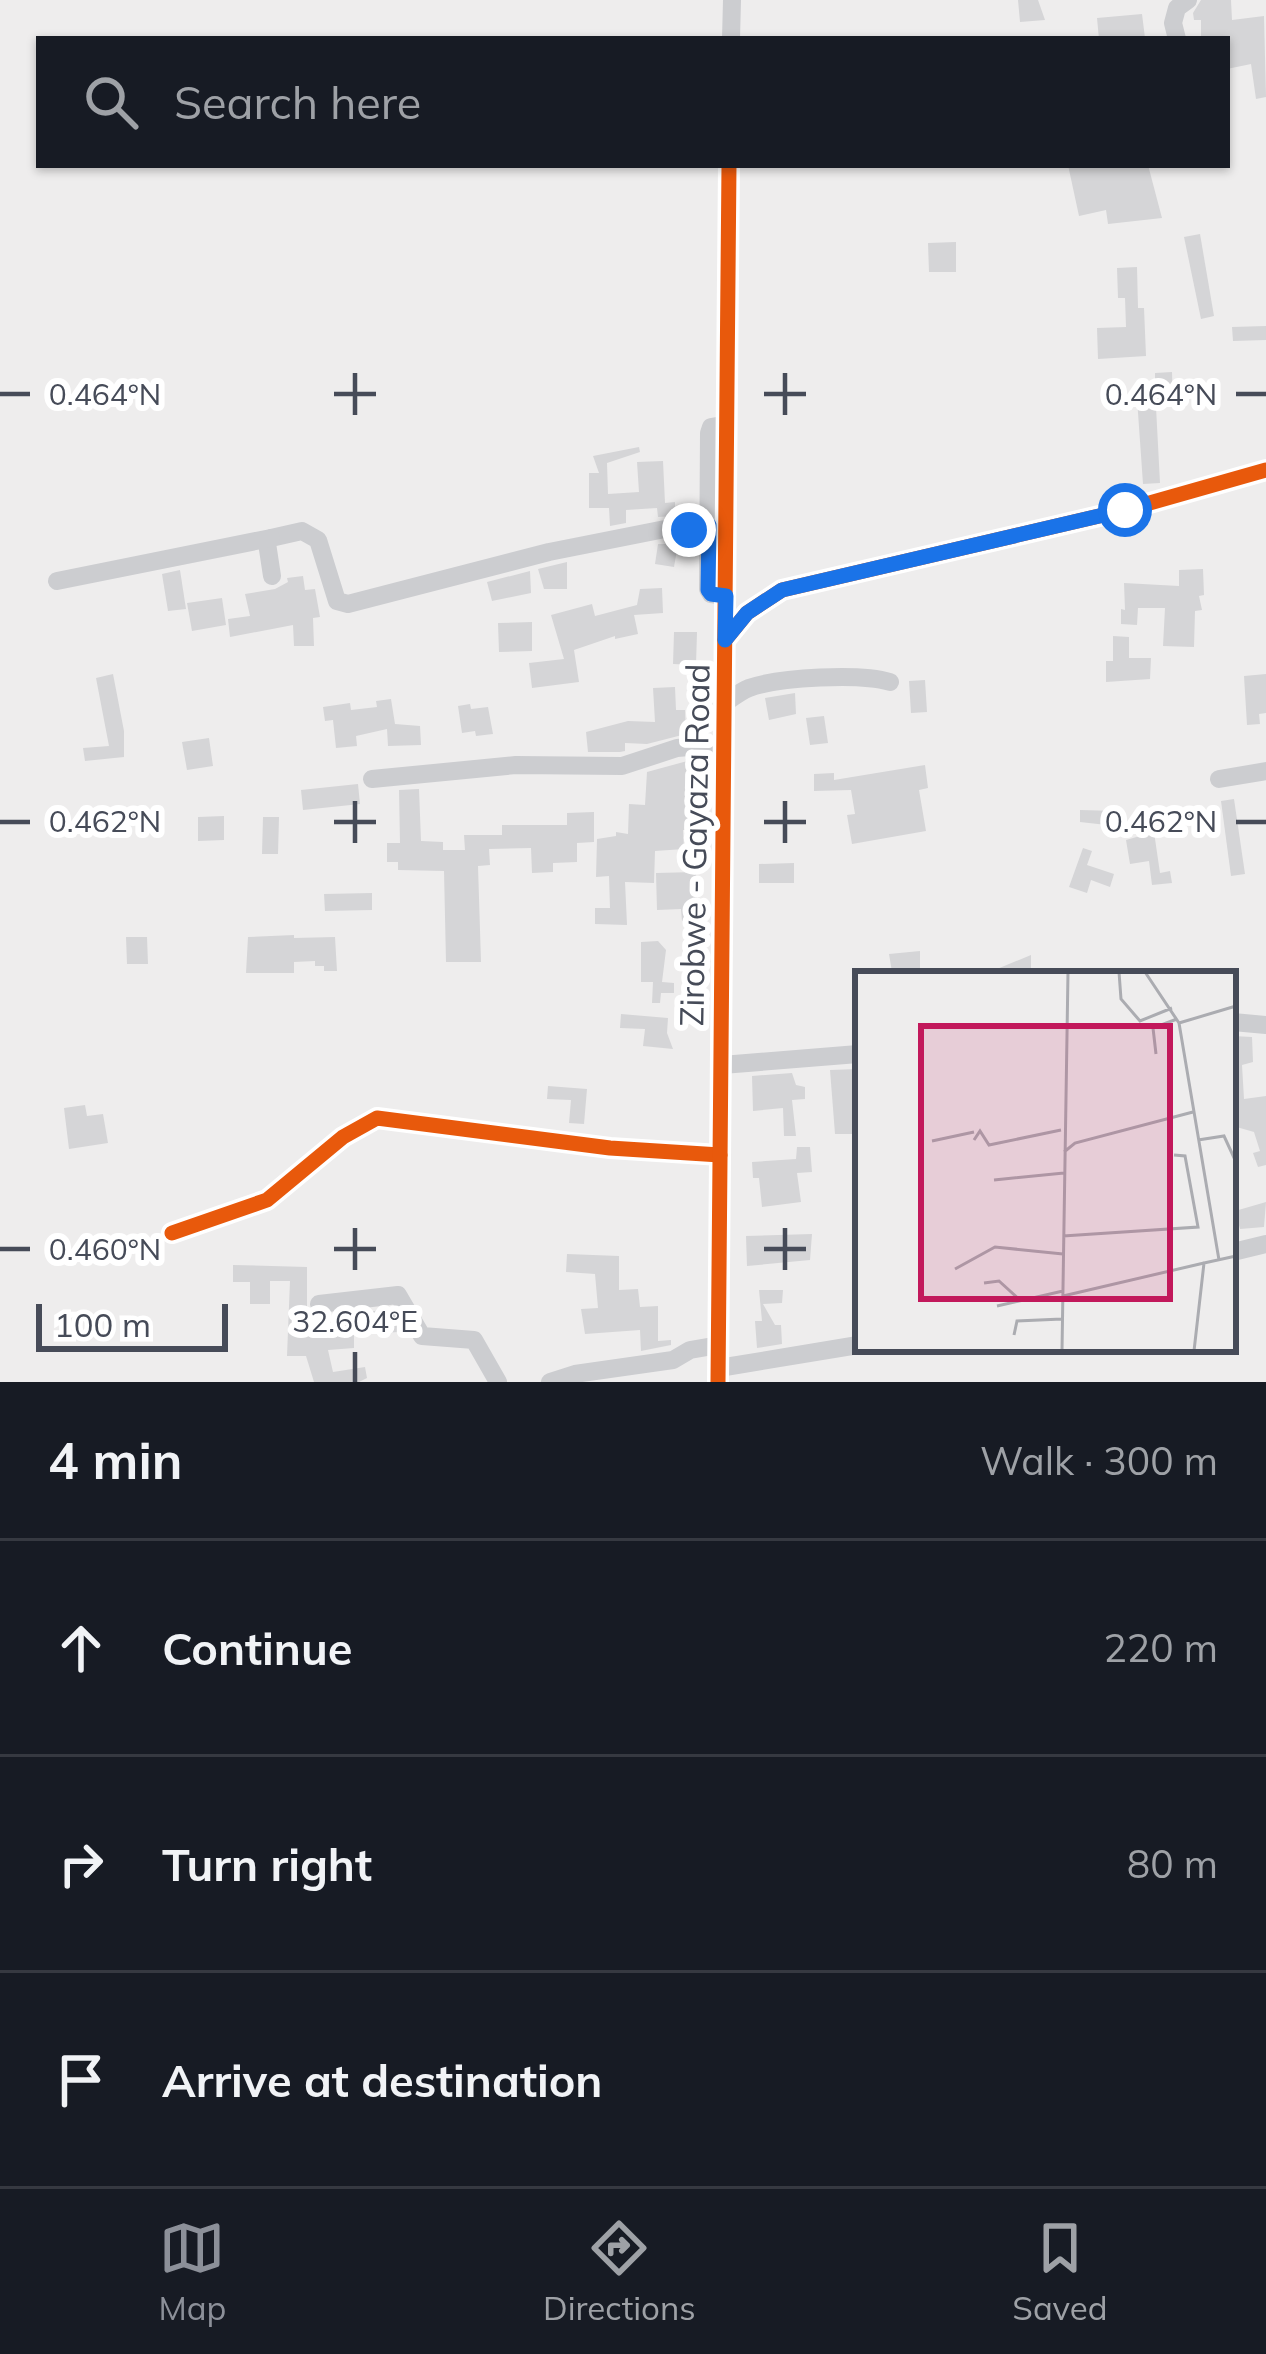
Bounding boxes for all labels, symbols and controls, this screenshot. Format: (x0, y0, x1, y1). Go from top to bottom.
search box (36, 36, 1230, 168)
icon: search (78, 69, 144, 135)
text: Search here (174, 74, 421, 130)
text: 0.464°N (49, 375, 161, 413)
text: 0.464°N (1105, 375, 1217, 413)
route start (1098, 483, 1152, 537)
route end (662, 503, 716, 557)
street label: Zirobwe - Gayaza Road (670, 663, 718, 1027)
text: 0.462°N (49, 802, 161, 840)
text: 0.462°N (1105, 802, 1217, 840)
inset map (855, 971, 1236, 1352)
text: 0.460°N (49, 1230, 161, 1268)
scale bar (36, 1298, 228, 1351)
text: 32.604°E (292, 1302, 418, 1340)
text: 100 m (54, 1304, 151, 1345)
text: 4 min (48, 1428, 183, 1492)
text: Walk · 300 m (980, 1436, 1218, 1485)
icon: ahead (48, 1615, 114, 1681)
text: Continue (162, 1620, 352, 1676)
text: 220 m (1103, 1623, 1218, 1672)
icon: right (48, 1831, 114, 1897)
text: Turn right (162, 1836, 372, 1892)
text: 80 m (1127, 1839, 1218, 1888)
icon: arrive (48, 2047, 114, 2113)
text: Arrive at destination (162, 2052, 602, 2108)
tab: Map (158, 2215, 226, 2328)
tab: Directions (543, 2215, 696, 2328)
tab: Saved (1012, 2215, 1108, 2328)

